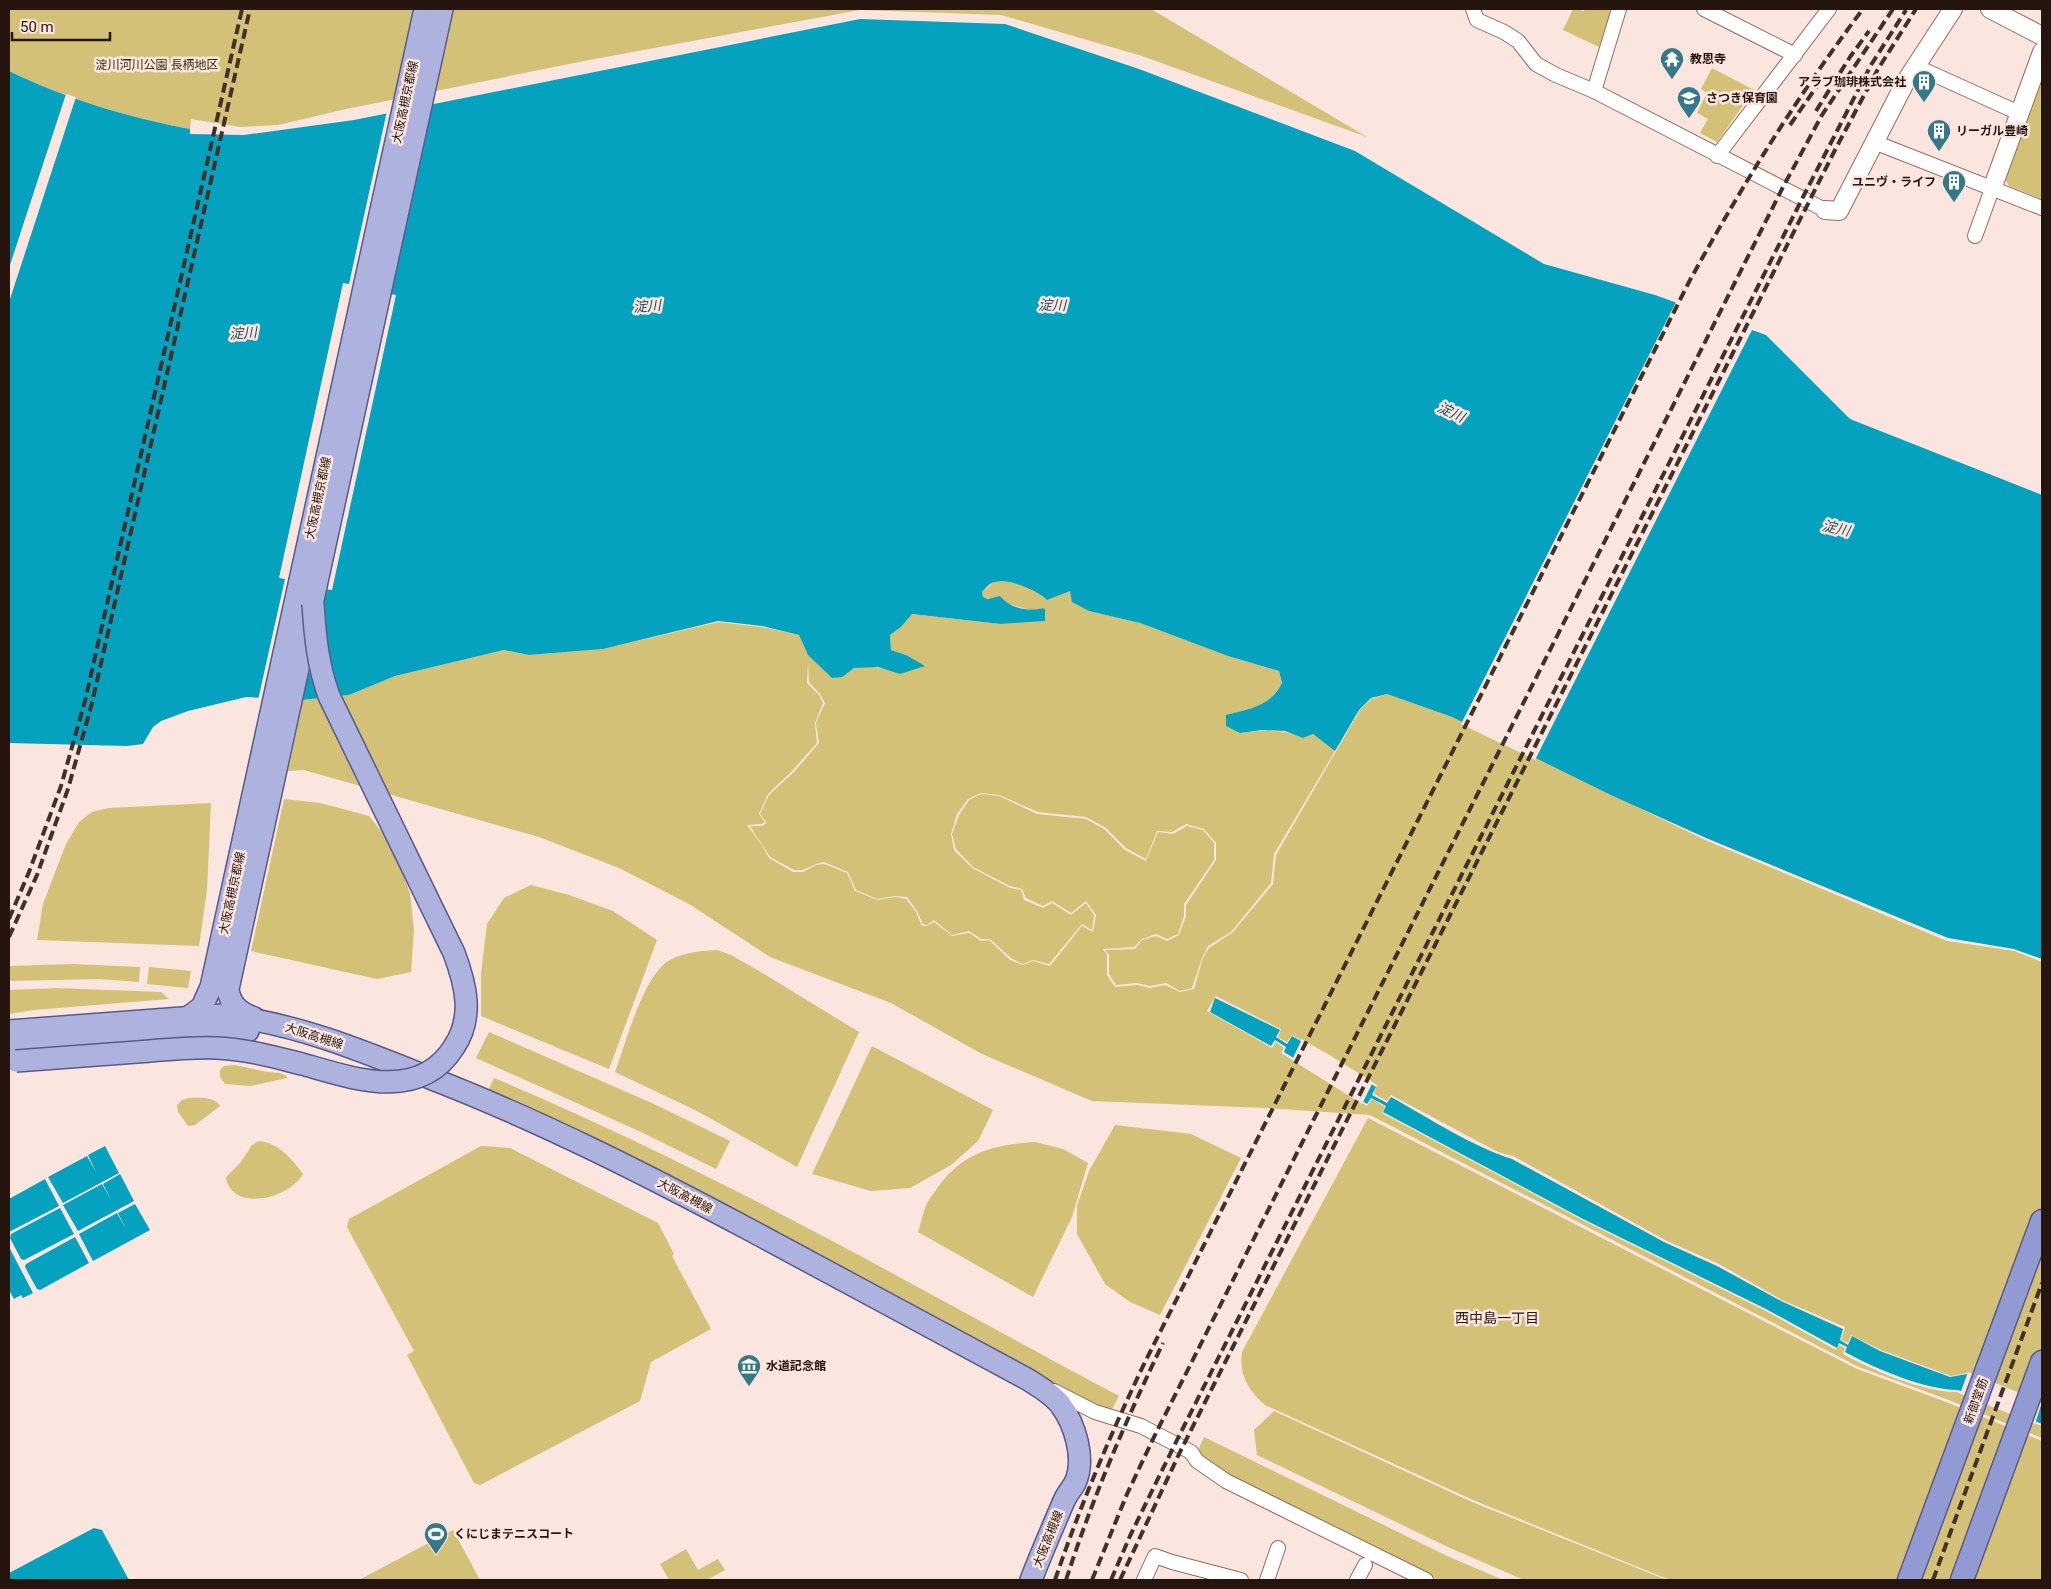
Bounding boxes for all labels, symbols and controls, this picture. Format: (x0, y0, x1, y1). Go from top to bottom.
scale bar (12, 10, 110, 42)
text: 50 m (20, 18, 54, 36)
temple icon: 教恩寺 (1659, 46, 1685, 80)
place label: 教恩寺 (1690, 52, 1726, 66)
park label: 淀川河川公園 長柄地区 (96, 58, 218, 72)
street label: 大阪高槻京都線 (389, 59, 421, 145)
building icon: アラブ珈琲株式会社 (1911, 69, 1937, 103)
place label: アラブ珈琲株式会社 (1798, 75, 1906, 89)
school or university icon: さつき保育園 (1676, 85, 1702, 119)
place label: さつき保育園 (1706, 91, 1778, 105)
building icon: リーガル豊崎 (1926, 118, 1952, 152)
place label: リーガル豊崎 (1956, 124, 2028, 138)
building icon: ユニヴ・ライフ (1941, 169, 1967, 203)
place label: ユニヴ・ライフ (1852, 175, 1936, 189)
water label: 淀川 (632, 297, 664, 315)
water label: 淀川 (1038, 297, 1068, 313)
water label: 淀川 (228, 324, 260, 342)
water label: 淀川 (1435, 399, 1469, 426)
street label: 大阪高槻京都線 (302, 455, 334, 541)
water label: 淀川 (1821, 517, 1853, 539)
street label: 大阪高槻京都線 (216, 850, 248, 936)
street label: 大阪高槻線 (283, 1020, 345, 1052)
street label: 大阪高槻線 (655, 1176, 715, 1216)
district label: 西中島一丁目 (1455, 1310, 1539, 1326)
museum icon: 水道記念館 (736, 1353, 762, 1387)
place label: 水道記念館 (766, 1359, 826, 1373)
street label: 新御堂筋 (1961, 1376, 1991, 1426)
street label: 大阪高槻線 (1030, 1509, 1066, 1569)
sports icon: くにじまテニスコート (423, 1521, 449, 1555)
place label: くにじまテニスコート (454, 1527, 574, 1541)

